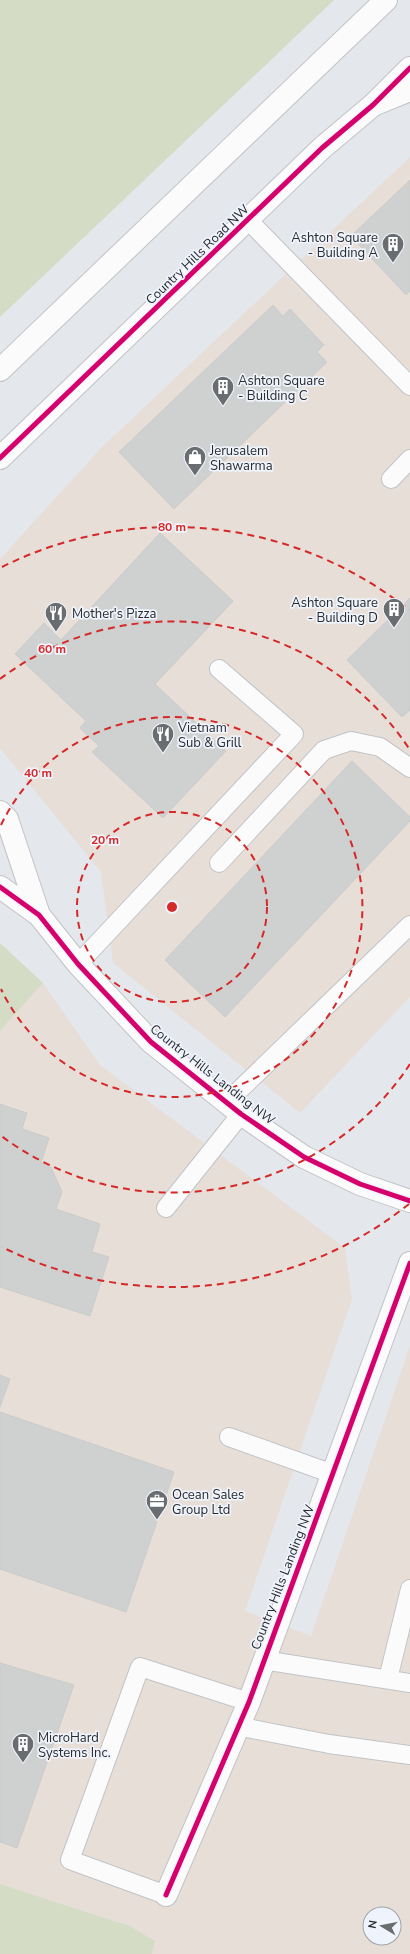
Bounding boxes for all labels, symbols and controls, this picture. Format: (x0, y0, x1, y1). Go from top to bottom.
street label: Country Hills Road NW (142, 200, 253, 309)
place label: Ashton Square - Building A (291, 229, 379, 262)
building icon: Ashton Square - Building A (380, 231, 406, 264)
place label: Ashton Square - Building C (238, 372, 325, 405)
building icon: Ashton Square - Building C (210, 374, 236, 407)
place label: Jerusalem Shawarma (209, 442, 273, 475)
shop icon: Jerusalem Shawarma (182, 444, 208, 477)
text: 80 m (158, 519, 186, 535)
place label: Ashton Square - Building D (291, 594, 378, 627)
building icon: Ashton Square - Building D (381, 596, 407, 629)
restaurant icon: Mother's Pizza (43, 600, 69, 633)
place label: Mother's Pizza (72, 605, 156, 623)
text: 60 m (38, 641, 66, 657)
place label: Vietnam Sub & Grill (177, 719, 242, 752)
restaurant icon: Vietnam Sub & Grill (150, 721, 176, 754)
text: 40 m (24, 765, 52, 781)
text: 20 m (91, 832, 119, 848)
centre of rings (165, 900, 179, 914)
street label: Country Hills Landing NW (146, 1020, 279, 1129)
place label: Ocean Sales Group Ltd (172, 1486, 244, 1519)
office icon: Ocean Sales Group Ltd (144, 1488, 170, 1521)
street label: Country Hills Landing NW (247, 1502, 319, 1653)
place label: MicroHard Systems Inc. (38, 1729, 111, 1762)
building icon: MicroHard Systems Inc. (10, 1731, 36, 1764)
north arrow (362, 1906, 402, 1946)
text: N (365, 1919, 381, 1930)

